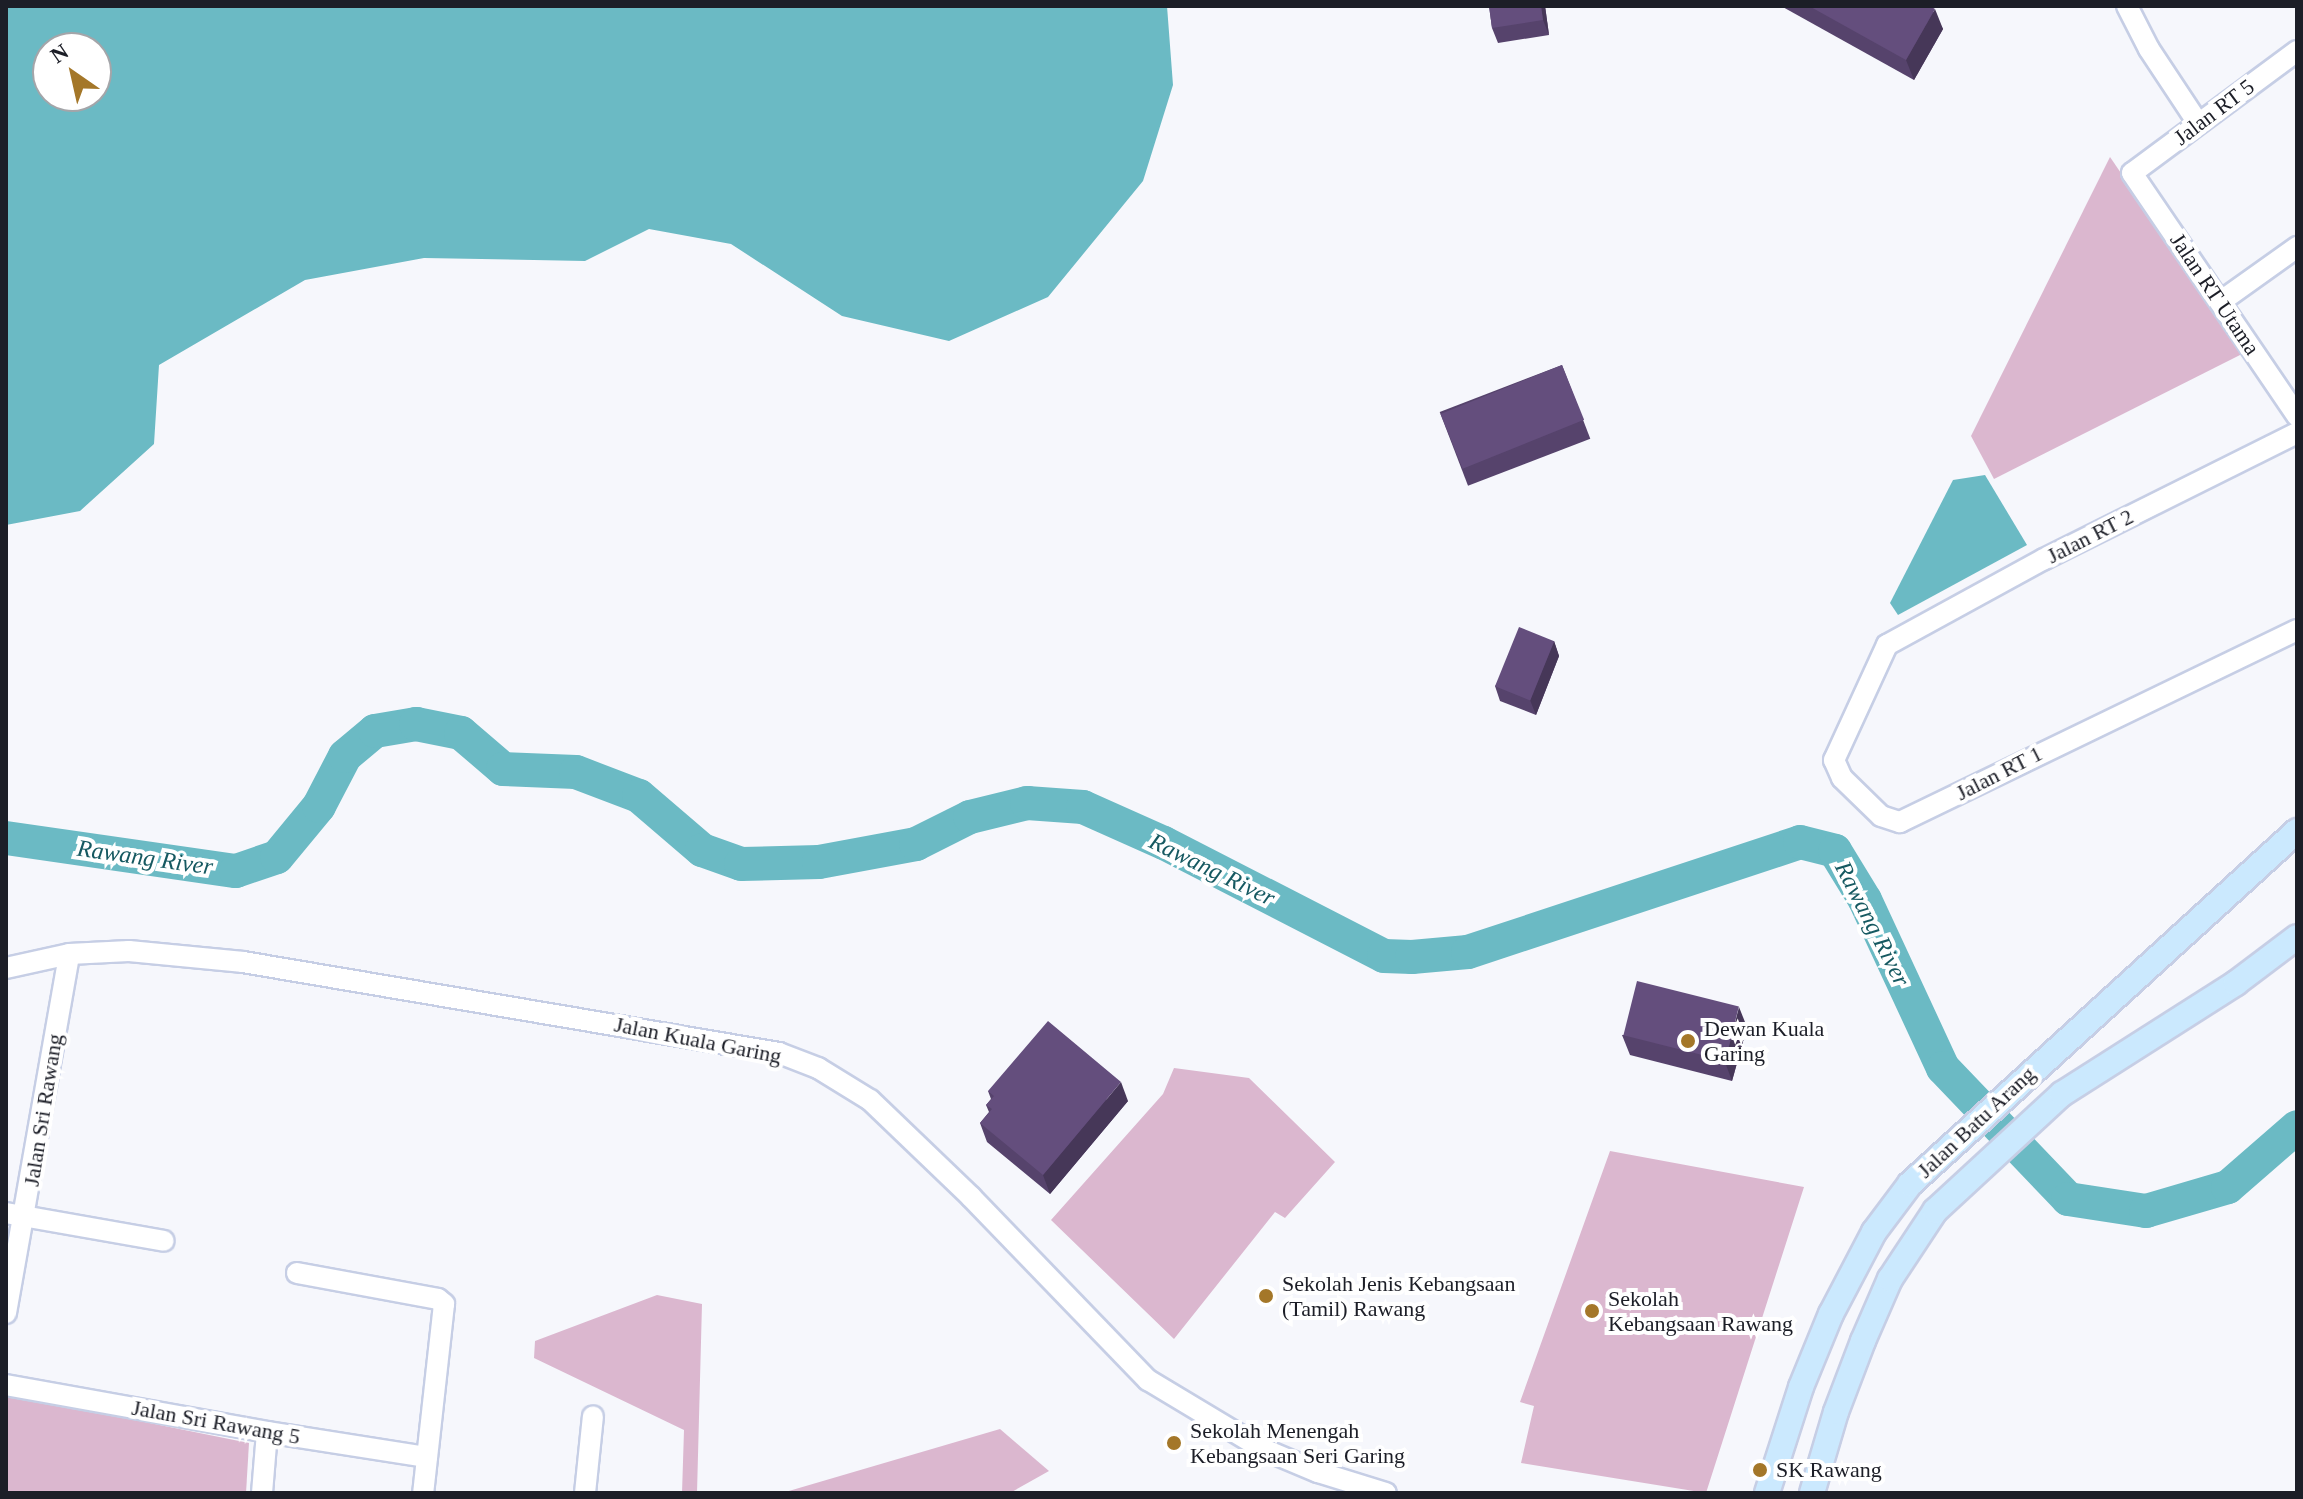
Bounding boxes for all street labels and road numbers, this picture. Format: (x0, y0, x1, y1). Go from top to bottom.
street label: Jalan RT 5 (2169, 73, 2259, 151)
street label: Jalan RT Utama (2164, 228, 2266, 360)
street label: Jalan RT 2 (2042, 503, 2138, 569)
street label: Jalan RT 1 (1951, 740, 2047, 806)
street label: Jalan Kuala Garing (612, 1011, 784, 1069)
street label: Jalan Sri Rawang (18, 1032, 68, 1188)
street label: Jalan Batu Arang (1911, 1060, 2041, 1184)
street label: Jalan Sri Rawang 5 (130, 1394, 302, 1450)

